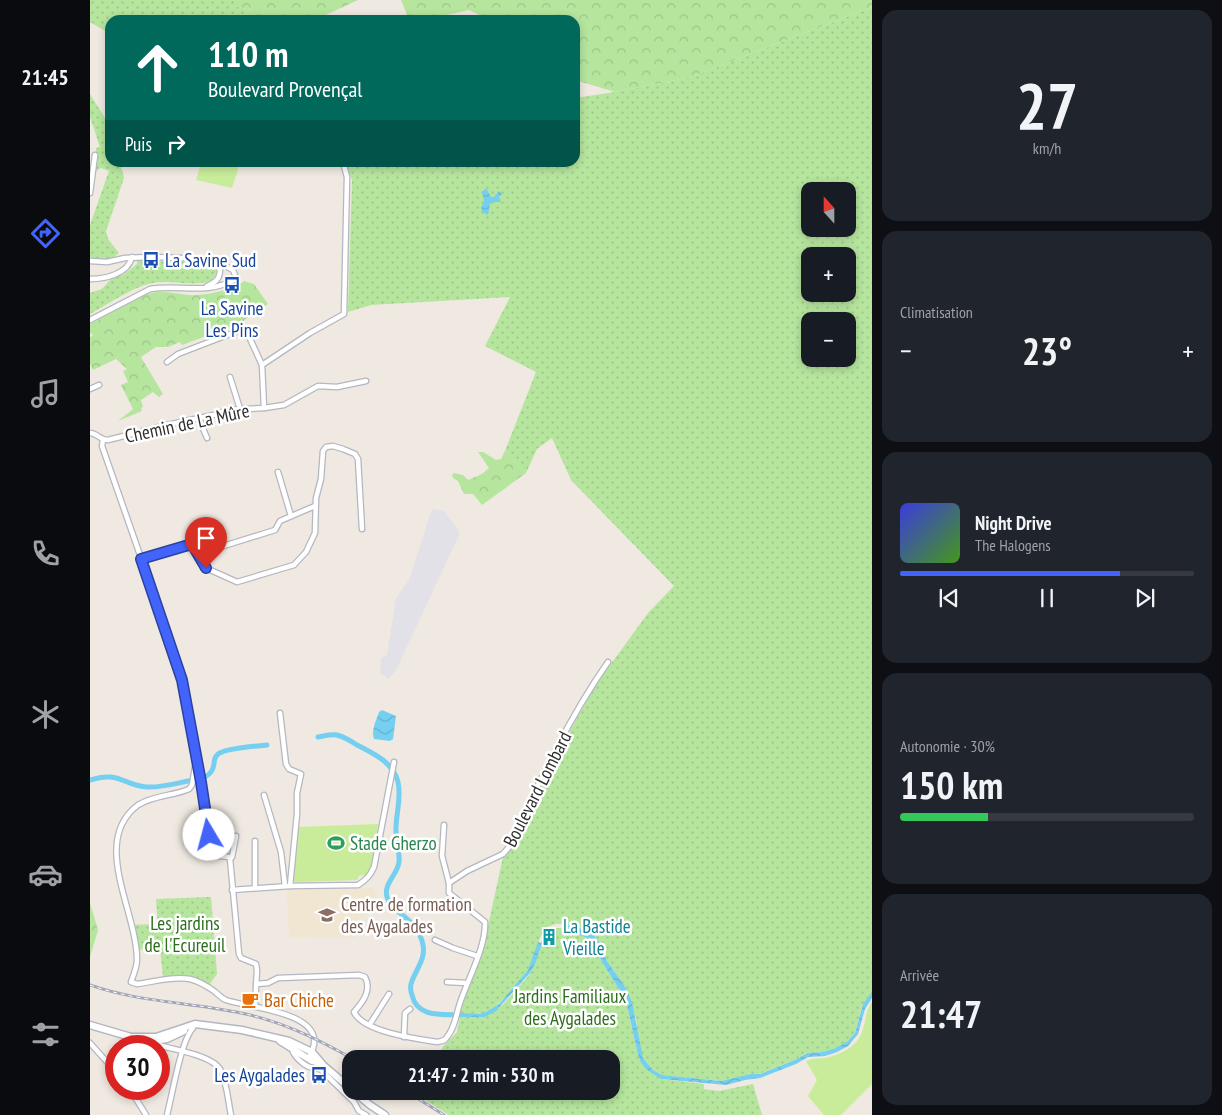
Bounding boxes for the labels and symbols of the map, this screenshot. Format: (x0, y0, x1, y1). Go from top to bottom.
north arrow (801, 182, 856, 238)
place label: La Savine Sud (165, 248, 256, 272)
bus stop icon: La Savine Sud (141, 250, 161, 270)
bus stop icon: La Savine Les Pins (222, 275, 242, 295)
place label: La Savine Les Pins (201, 296, 263, 342)
street label: Chemin de La Mûre (123, 398, 252, 448)
pin (185, 517, 227, 568)
street label: Boulevard Lombard (498, 727, 576, 851)
position arrow (182, 808, 234, 860)
place label: Stade Gherzo (350, 831, 437, 855)
sports icon: Stade Gherzo (326, 833, 346, 853)
place label: Centre de formation des Aygalades (341, 892, 472, 938)
school or university icon: Centre de formation des Aygalades (317, 905, 337, 925)
park label: Les jardins de l'Ecureuil (145, 911, 226, 957)
place label: La Bastide Vieille (562, 914, 631, 960)
building icon: La Bastide Vieille (539, 927, 559, 947)
park label: Jardins Familiaux des Aygalades (513, 984, 627, 1030)
place label: Bar Chiche (264, 988, 334, 1012)
cafe icon: Bar Chiche (240, 990, 260, 1010)
speed limit sign: 30 (105, 1035, 170, 1100)
place label: Les Aygalades (214, 1063, 305, 1087)
bus stop icon: Les Aygalades (309, 1065, 329, 1085)

